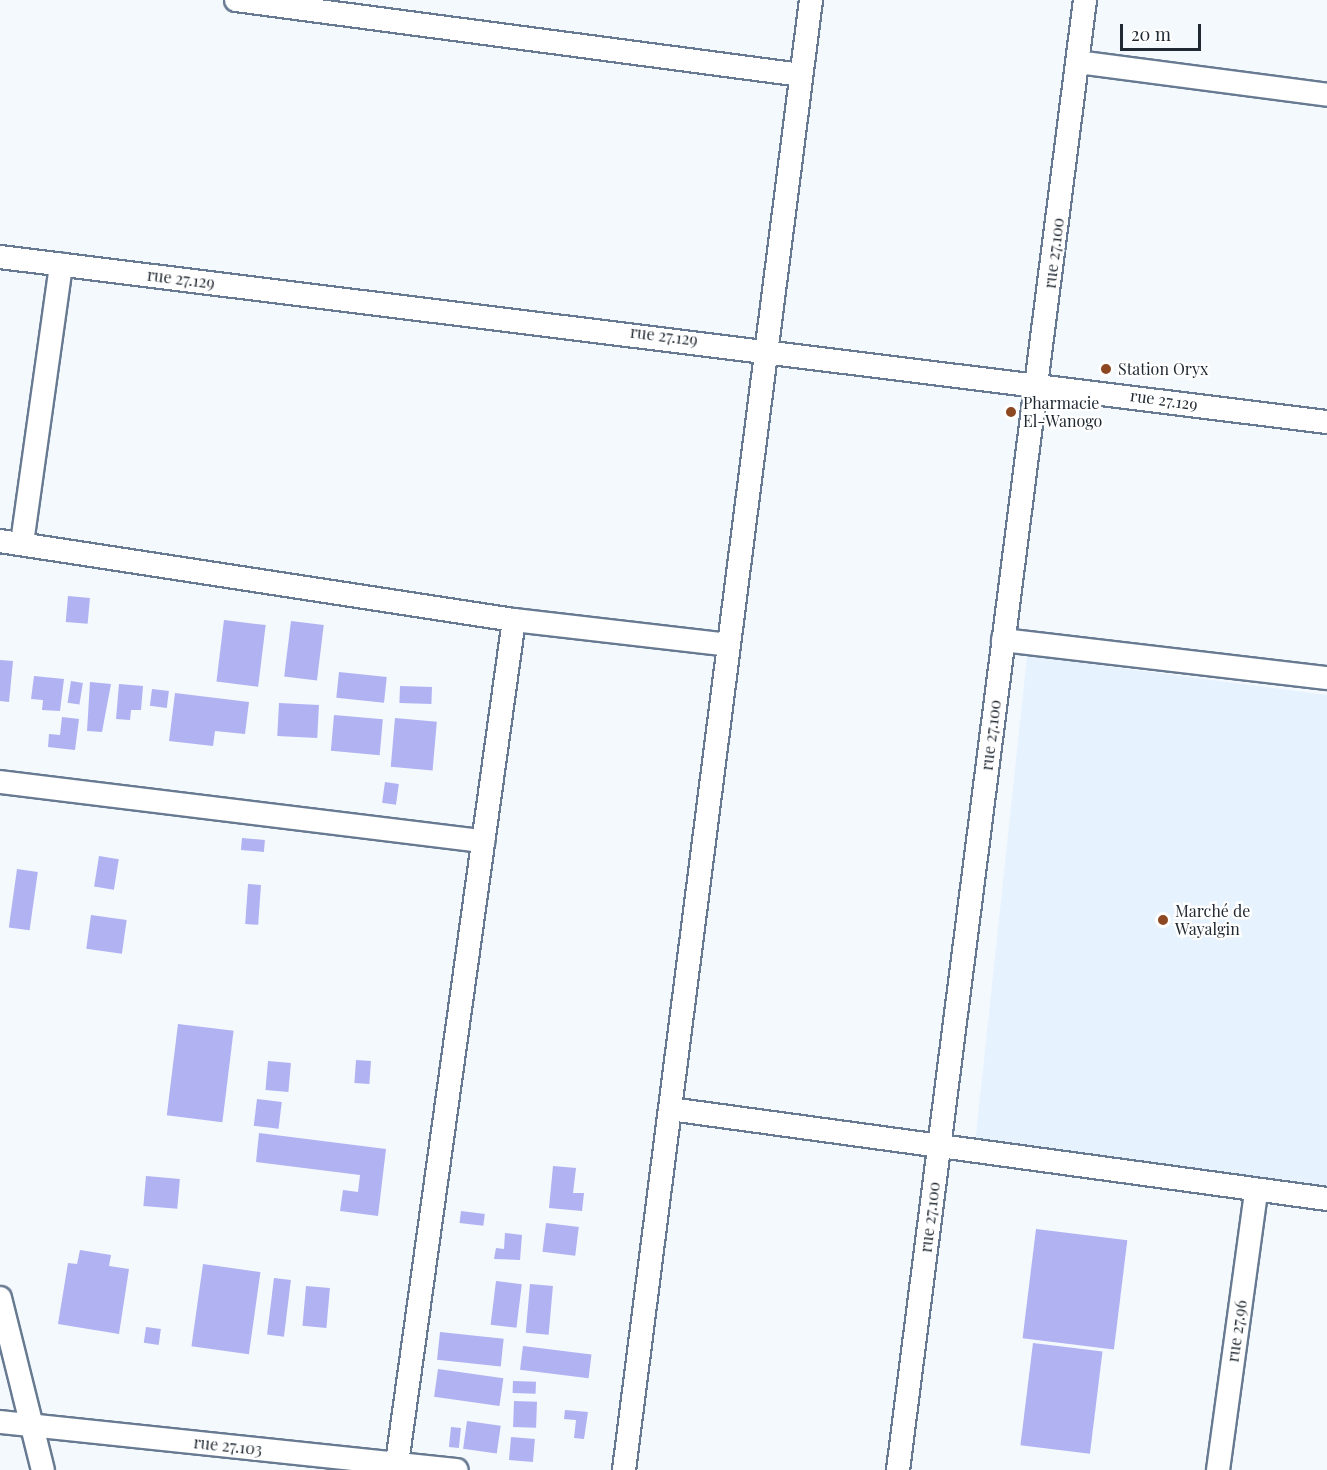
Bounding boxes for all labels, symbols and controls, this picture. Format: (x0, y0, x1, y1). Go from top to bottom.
scale bar (1123, 12, 1204, 50)
text: 20 m (1131, 22, 1171, 46)
street label: rue 27.100 (1040, 216, 1068, 290)
street label: rue 27.129 (146, 265, 216, 293)
street label: rue 27.129 (629, 322, 699, 350)
place label: Station Oryx (1118, 359, 1208, 379)
marker: Station Oryx (1099, 362, 1113, 376)
street label: rue 27.129 (1129, 386, 1199, 414)
place label: Pharmacie El-Wanogo (1023, 393, 1102, 431)
marker: Pharmacie El-Wanogo (1004, 405, 1018, 419)
street label: rue 27.100 (977, 698, 1005, 772)
place label: Marché de Wayalgin (1175, 901, 1250, 939)
marker: Marché de Wayalgin (1156, 913, 1170, 927)
street label: rue 27.100 (916, 1180, 944, 1254)
street label: rue 27.96 (1223, 1299, 1251, 1363)
street label: rue 27.103 (193, 1433, 263, 1459)

